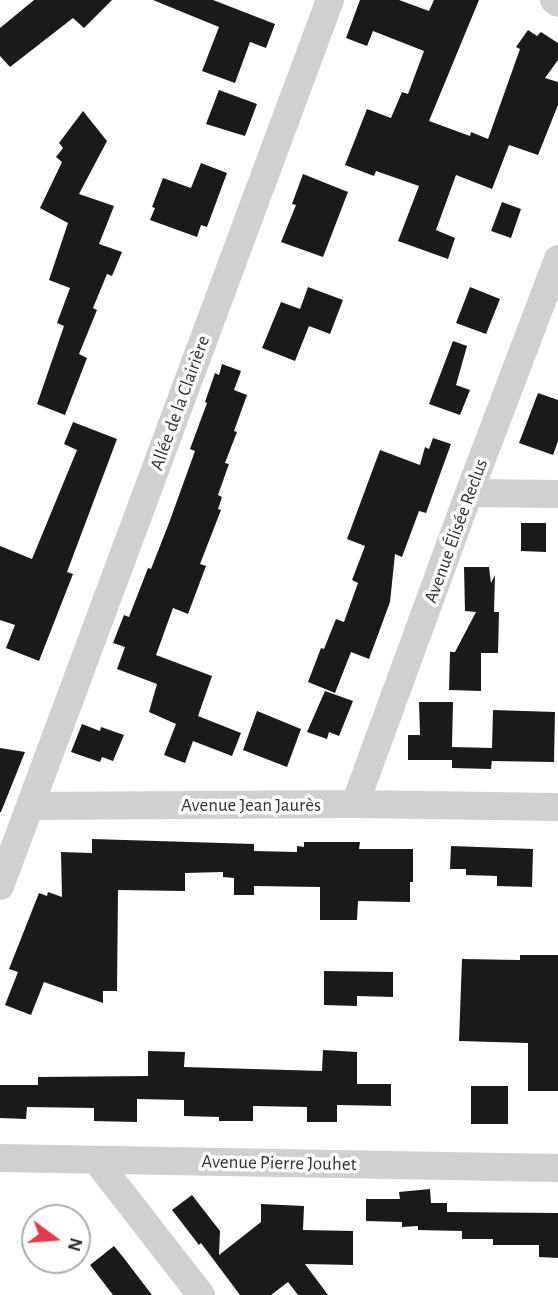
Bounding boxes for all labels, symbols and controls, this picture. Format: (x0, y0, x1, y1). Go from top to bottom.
street label: Allée de la Clairière (145, 333, 215, 473)
street label: Avenue Élisée Reclus (419, 456, 493, 606)
street label: Avenue Jean Jaurès (181, 794, 321, 816)
street label: Avenue Pierre Jouhet (201, 1150, 357, 1176)
north arrow (21, 1204, 91, 1274)
text: N (64, 1235, 86, 1253)

